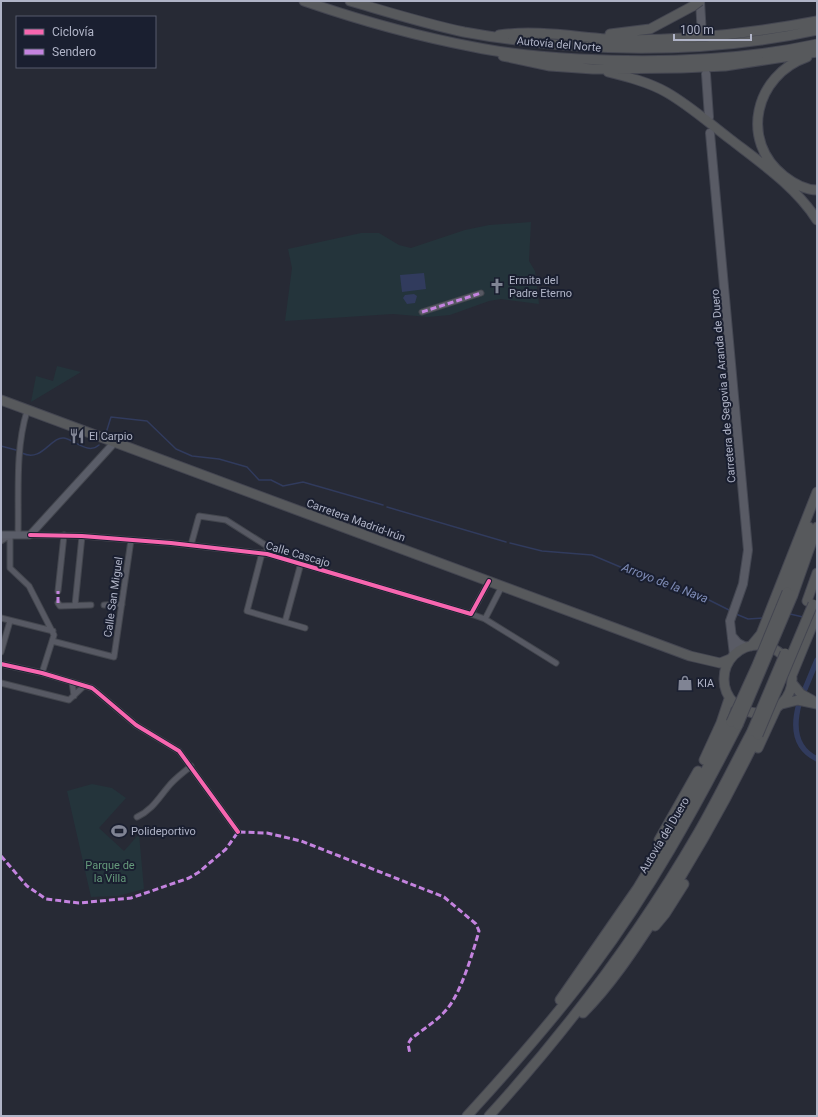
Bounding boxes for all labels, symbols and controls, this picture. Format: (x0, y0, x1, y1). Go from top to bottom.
legend (16, 16, 156, 68)
scale bar (674, 16, 751, 42)
text: 100 m (680, 23, 714, 37)
text: Ciclovía (52, 25, 94, 39)
street label: Autovía del Norte (516, 34, 602, 55)
text: Sendero (52, 45, 96, 59)
place label: Ermita del Padre Eterno (509, 274, 572, 300)
church icon: Ermita del Padre Eterno (488, 277, 506, 295)
street label: Carretera de Segovia a Aranda de Duero (709, 289, 738, 483)
restaurant icon: El Carpio (68, 427, 86, 445)
place label: El Carpio (89, 430, 133, 443)
street label: Carretera Madrid-Irún (305, 497, 407, 544)
street label: Calle Cascajo (264, 539, 332, 570)
street label: Calle San Miguel (101, 556, 126, 638)
water label: Arroyo de la Nava (619, 560, 710, 606)
shop icon: KIA (676, 674, 694, 692)
place label: KIA (697, 677, 715, 690)
street label: Autovía del Duero (637, 795, 692, 875)
sports icon: Polideportivo (110, 822, 128, 840)
place label: Polideportivo (131, 825, 196, 838)
park label: Parque de la Villa (85, 859, 135, 885)

